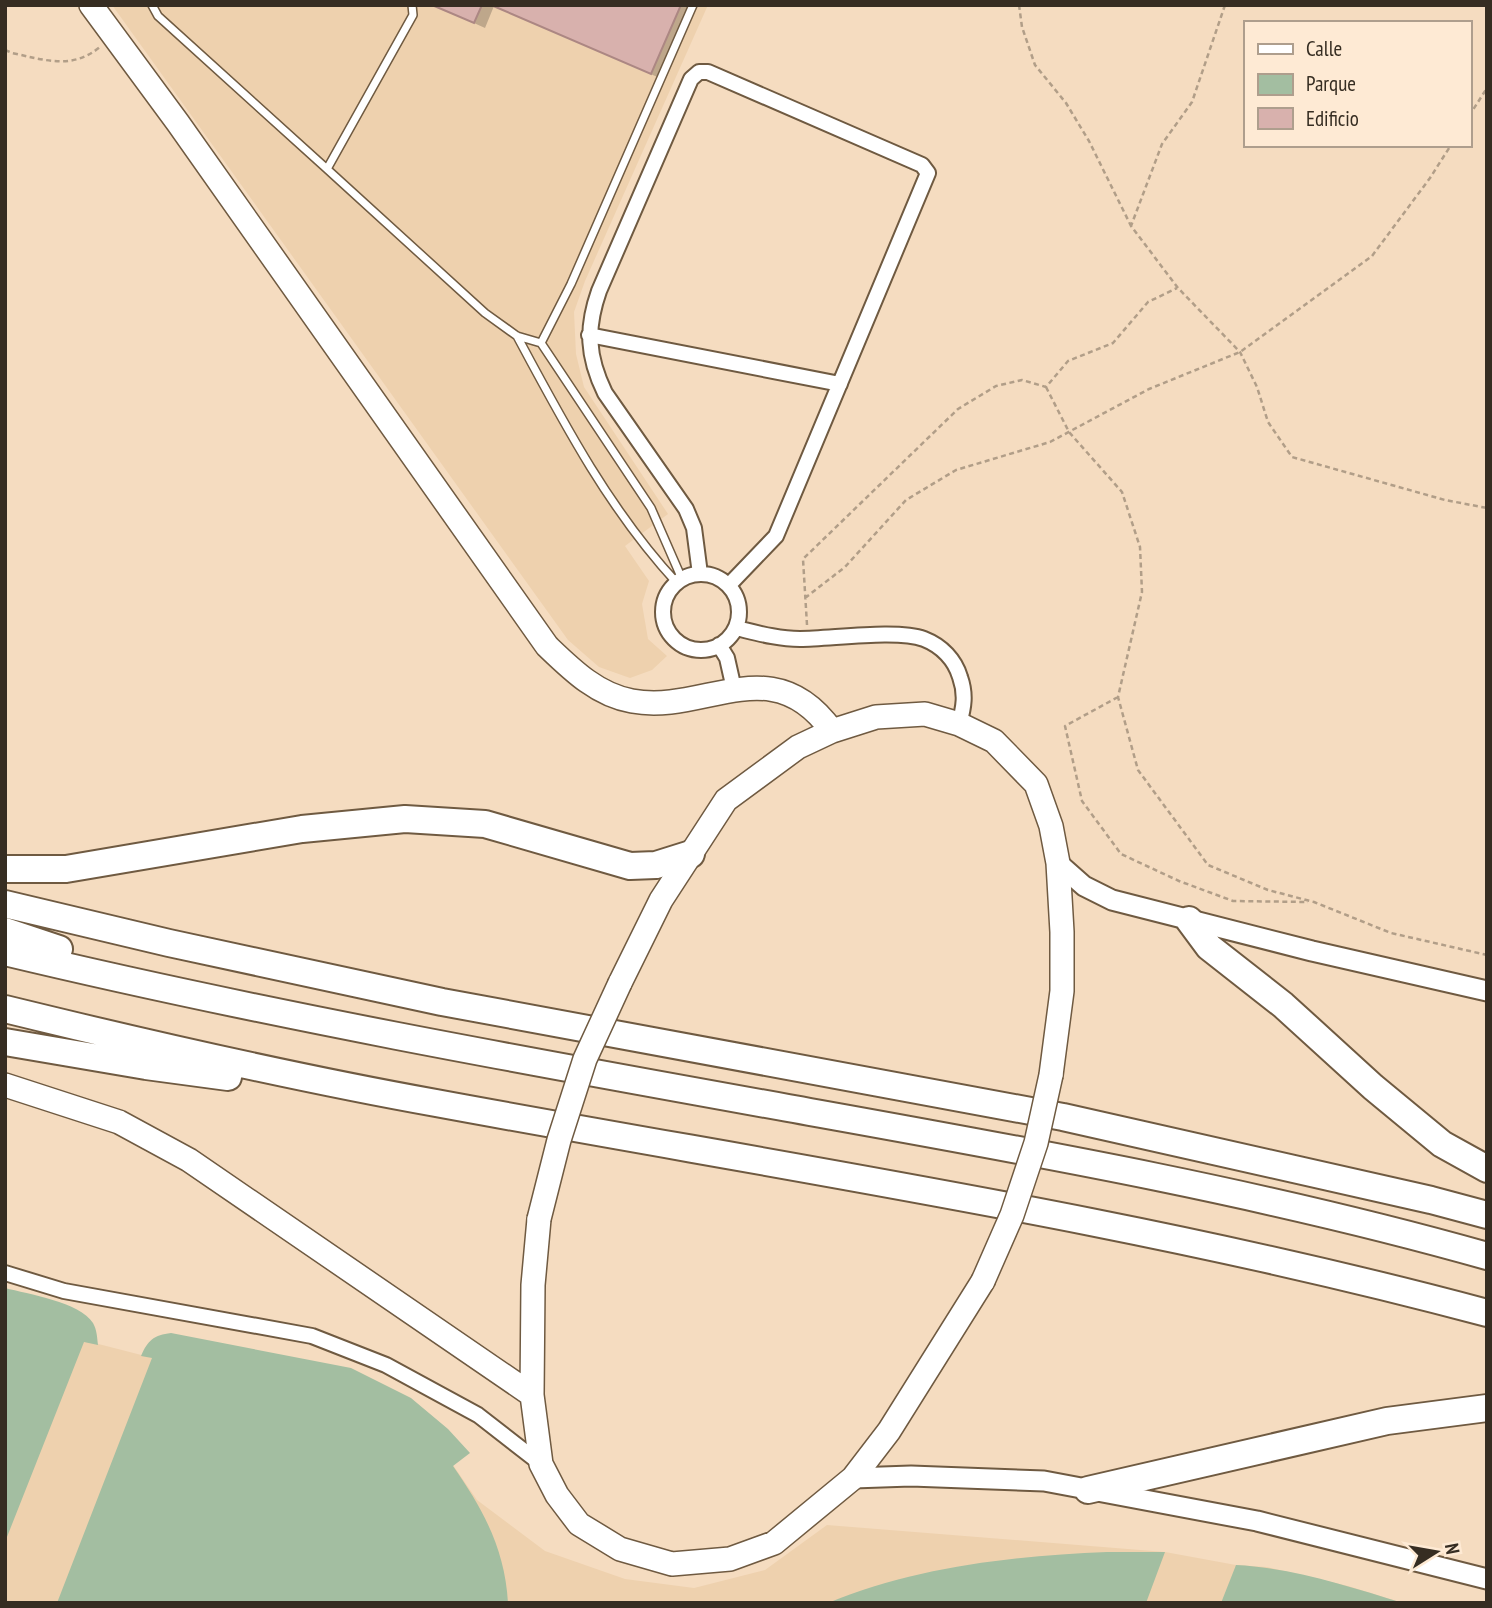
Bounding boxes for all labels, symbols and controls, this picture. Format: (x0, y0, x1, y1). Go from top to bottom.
legend (1244, 21, 1471, 147)
text: Calle (1306, 35, 1342, 62)
text: Parque (1306, 70, 1356, 97)
text: Edificio (1306, 105, 1359, 132)
north arrow (1401, 1517, 1471, 1587)
text: N (1440, 1541, 1465, 1556)

